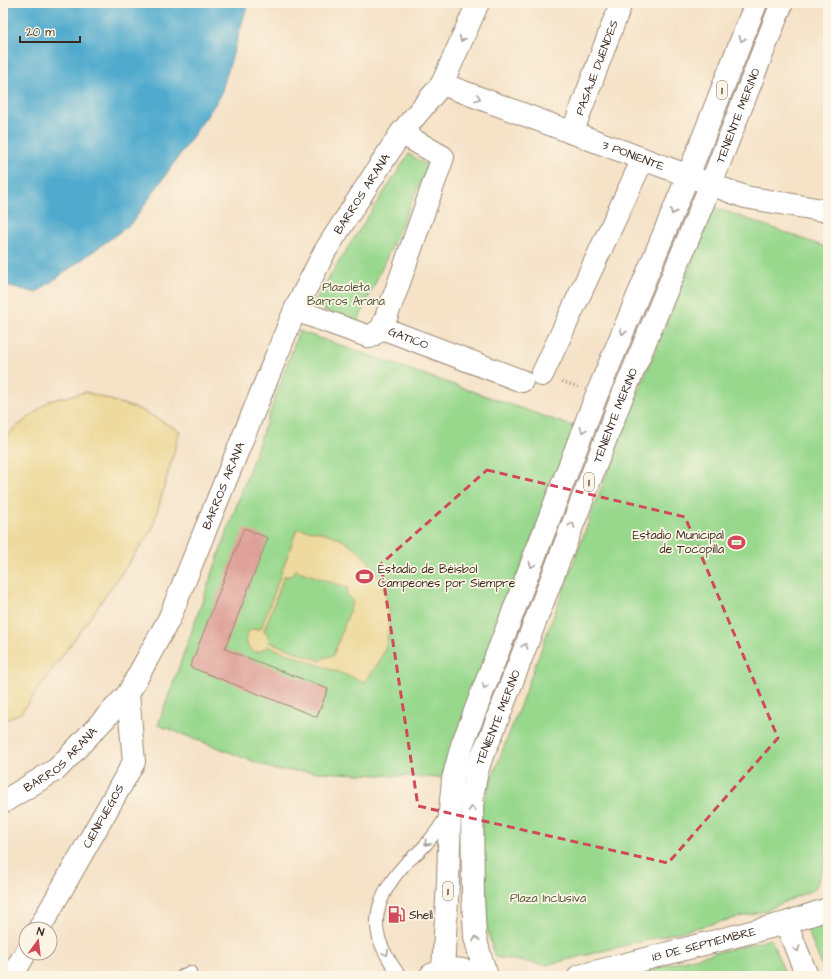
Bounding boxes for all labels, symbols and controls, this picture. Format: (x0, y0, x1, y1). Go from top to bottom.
street label: PASAJE DUENDES (571, 17, 623, 118)
scale bar (20, 18, 80, 44)
text: 20 m (26, 24, 55, 41)
one-way arrow (459, 34, 467, 42)
one-way arrow (738, 36, 746, 43)
street label: TENIENTE MERINO (712, 66, 765, 166)
road number: 1 (717, 81, 727, 99)
one-way arrow (475, 93, 482, 101)
street label: 3 PONIENTE (599, 136, 666, 175)
street label: BARROS ARANA (330, 150, 395, 238)
one-way arrow (670, 207, 678, 215)
park label: Plazoleta Barros Arana (307, 279, 385, 310)
street label: GATICO (386, 323, 431, 354)
one-way arrow (620, 327, 628, 335)
street label: TENIENTE MERINO (589, 365, 642, 466)
one-way arrow (580, 427, 588, 434)
street label: BARROS ARANA (198, 439, 249, 532)
road number: 1 (584, 473, 594, 491)
one-way arrow (567, 522, 575, 530)
place label: Estadio Municipal de Tocopilla (632, 527, 724, 558)
sports icon: Estadio Municipal de Tocopilla (727, 532, 747, 552)
place label: Estadio de Béisbol Campeones por Siempre (378, 561, 516, 592)
one-way arrow (528, 561, 536, 568)
sports icon: Estadio de Béisbol Campeones por Siempre (355, 566, 375, 586)
one-way arrow (521, 643, 529, 650)
street label: TENIENTE MERINO (472, 667, 525, 767)
one-way arrow (482, 682, 490, 689)
street label: BARROS ARANA (21, 723, 102, 796)
street label: CIENFUEGOS (79, 781, 129, 851)
one-way arrow (468, 806, 476, 812)
one-way arrow (425, 838, 432, 845)
road number: 1 (443, 882, 453, 900)
park label: Plaza Inclusiva (510, 890, 586, 907)
fuel station icon: Shell (386, 905, 406, 925)
place label: Shell (409, 907, 433, 924)
north arrow (18, 921, 58, 961)
street label: 18 DE SEPTIEMBRE (650, 923, 758, 966)
text: N (35, 924, 46, 940)
one-way arrow (472, 936, 481, 942)
one-way arrow (792, 946, 800, 953)
one-way arrow (381, 949, 389, 956)

